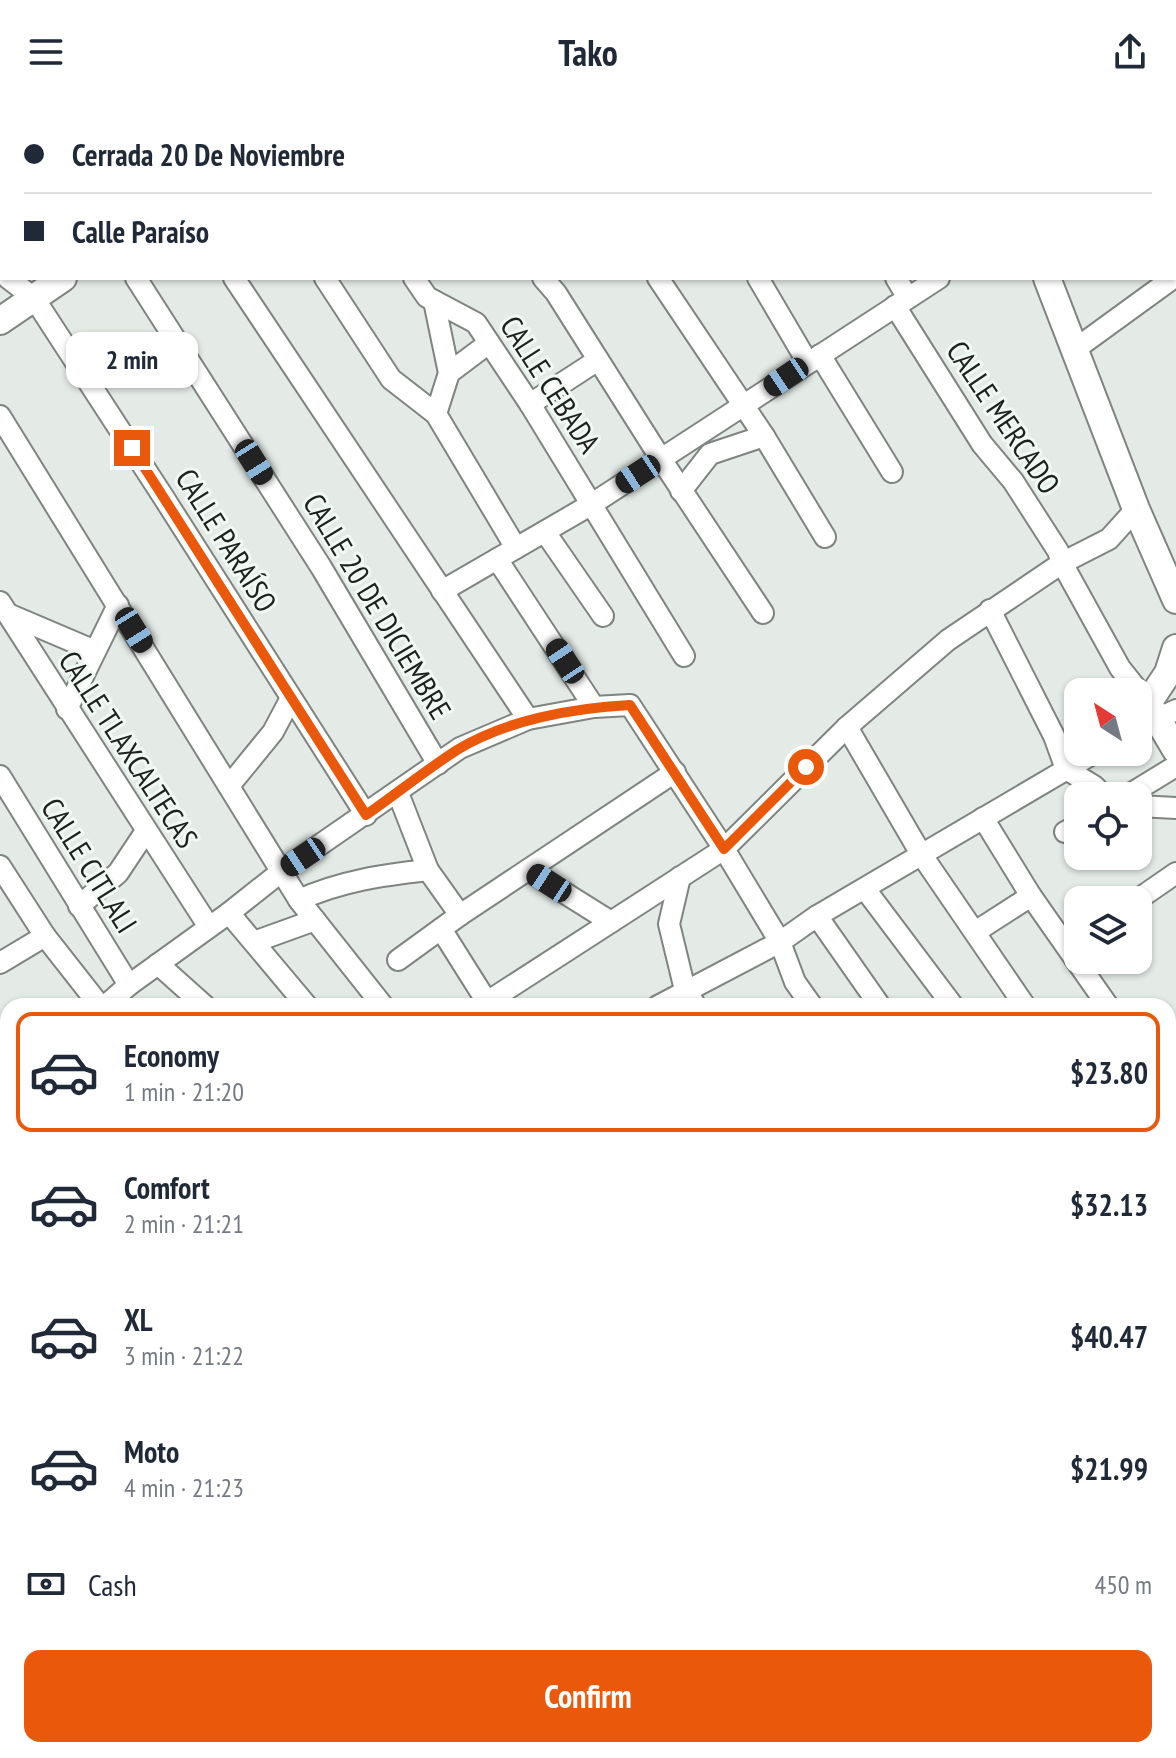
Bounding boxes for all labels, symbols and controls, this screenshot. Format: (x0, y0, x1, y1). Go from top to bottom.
text: Tako (558, 29, 618, 76)
icon: menu (24, 30, 68, 74)
icon: share (1108, 30, 1152, 74)
text: Cerrada 20 De Noviembre (72, 135, 345, 174)
text: Calle Paraíso (72, 212, 209, 251)
street label: CALLE CEBADA (492, 308, 610, 461)
callout: 2 min (66, 332, 198, 388)
street label: CALLE MERCADO (939, 333, 1069, 501)
text: 2 min (106, 343, 158, 376)
car (759, 354, 813, 400)
route end (114, 430, 150, 466)
car (231, 435, 277, 489)
car (611, 451, 665, 497)
street label: CALLE PARAÍSO (168, 461, 286, 619)
street label: CALLE 20 DE DICIEMBRE (295, 486, 461, 726)
car (111, 603, 157, 657)
car (542, 634, 588, 688)
street label: CALLE TLAXCALTECAS (51, 643, 207, 855)
north arrow (1064, 678, 1152, 766)
map controls (1064, 678, 1152, 974)
route start (788, 749, 824, 785)
button: locate (1064, 782, 1152, 870)
street label: CALLE CITLALI (33, 790, 147, 940)
car (276, 834, 330, 880)
car (522, 860, 576, 906)
button: layers (1064, 886, 1152, 974)
icon: car (28, 1036, 100, 1108)
text: Economy (124, 1036, 219, 1075)
text: $23.80 (1070, 1053, 1148, 1092)
text: 1 min · 21:20 (124, 1075, 244, 1108)
icon: car (28, 1168, 100, 1240)
text: Comfort (124, 1168, 210, 1207)
text: $32.13 (1070, 1185, 1148, 1224)
text: 2 min · 21:21 (124, 1207, 244, 1240)
icon: car (28, 1300, 100, 1372)
text: XL (124, 1300, 153, 1339)
text: $40.47 (1070, 1317, 1148, 1356)
text: 3 min · 21:22 (124, 1339, 244, 1372)
icon: car (28, 1432, 100, 1504)
text: Moto (124, 1432, 179, 1471)
text: $21.99 (1070, 1449, 1148, 1488)
text: 4 min · 21:23 (124, 1471, 244, 1504)
icon: cash (24, 1562, 68, 1606)
text: Cash (88, 1565, 137, 1604)
text: 450 m (1094, 1568, 1152, 1601)
button: Confirm (24, 1650, 1152, 1742)

